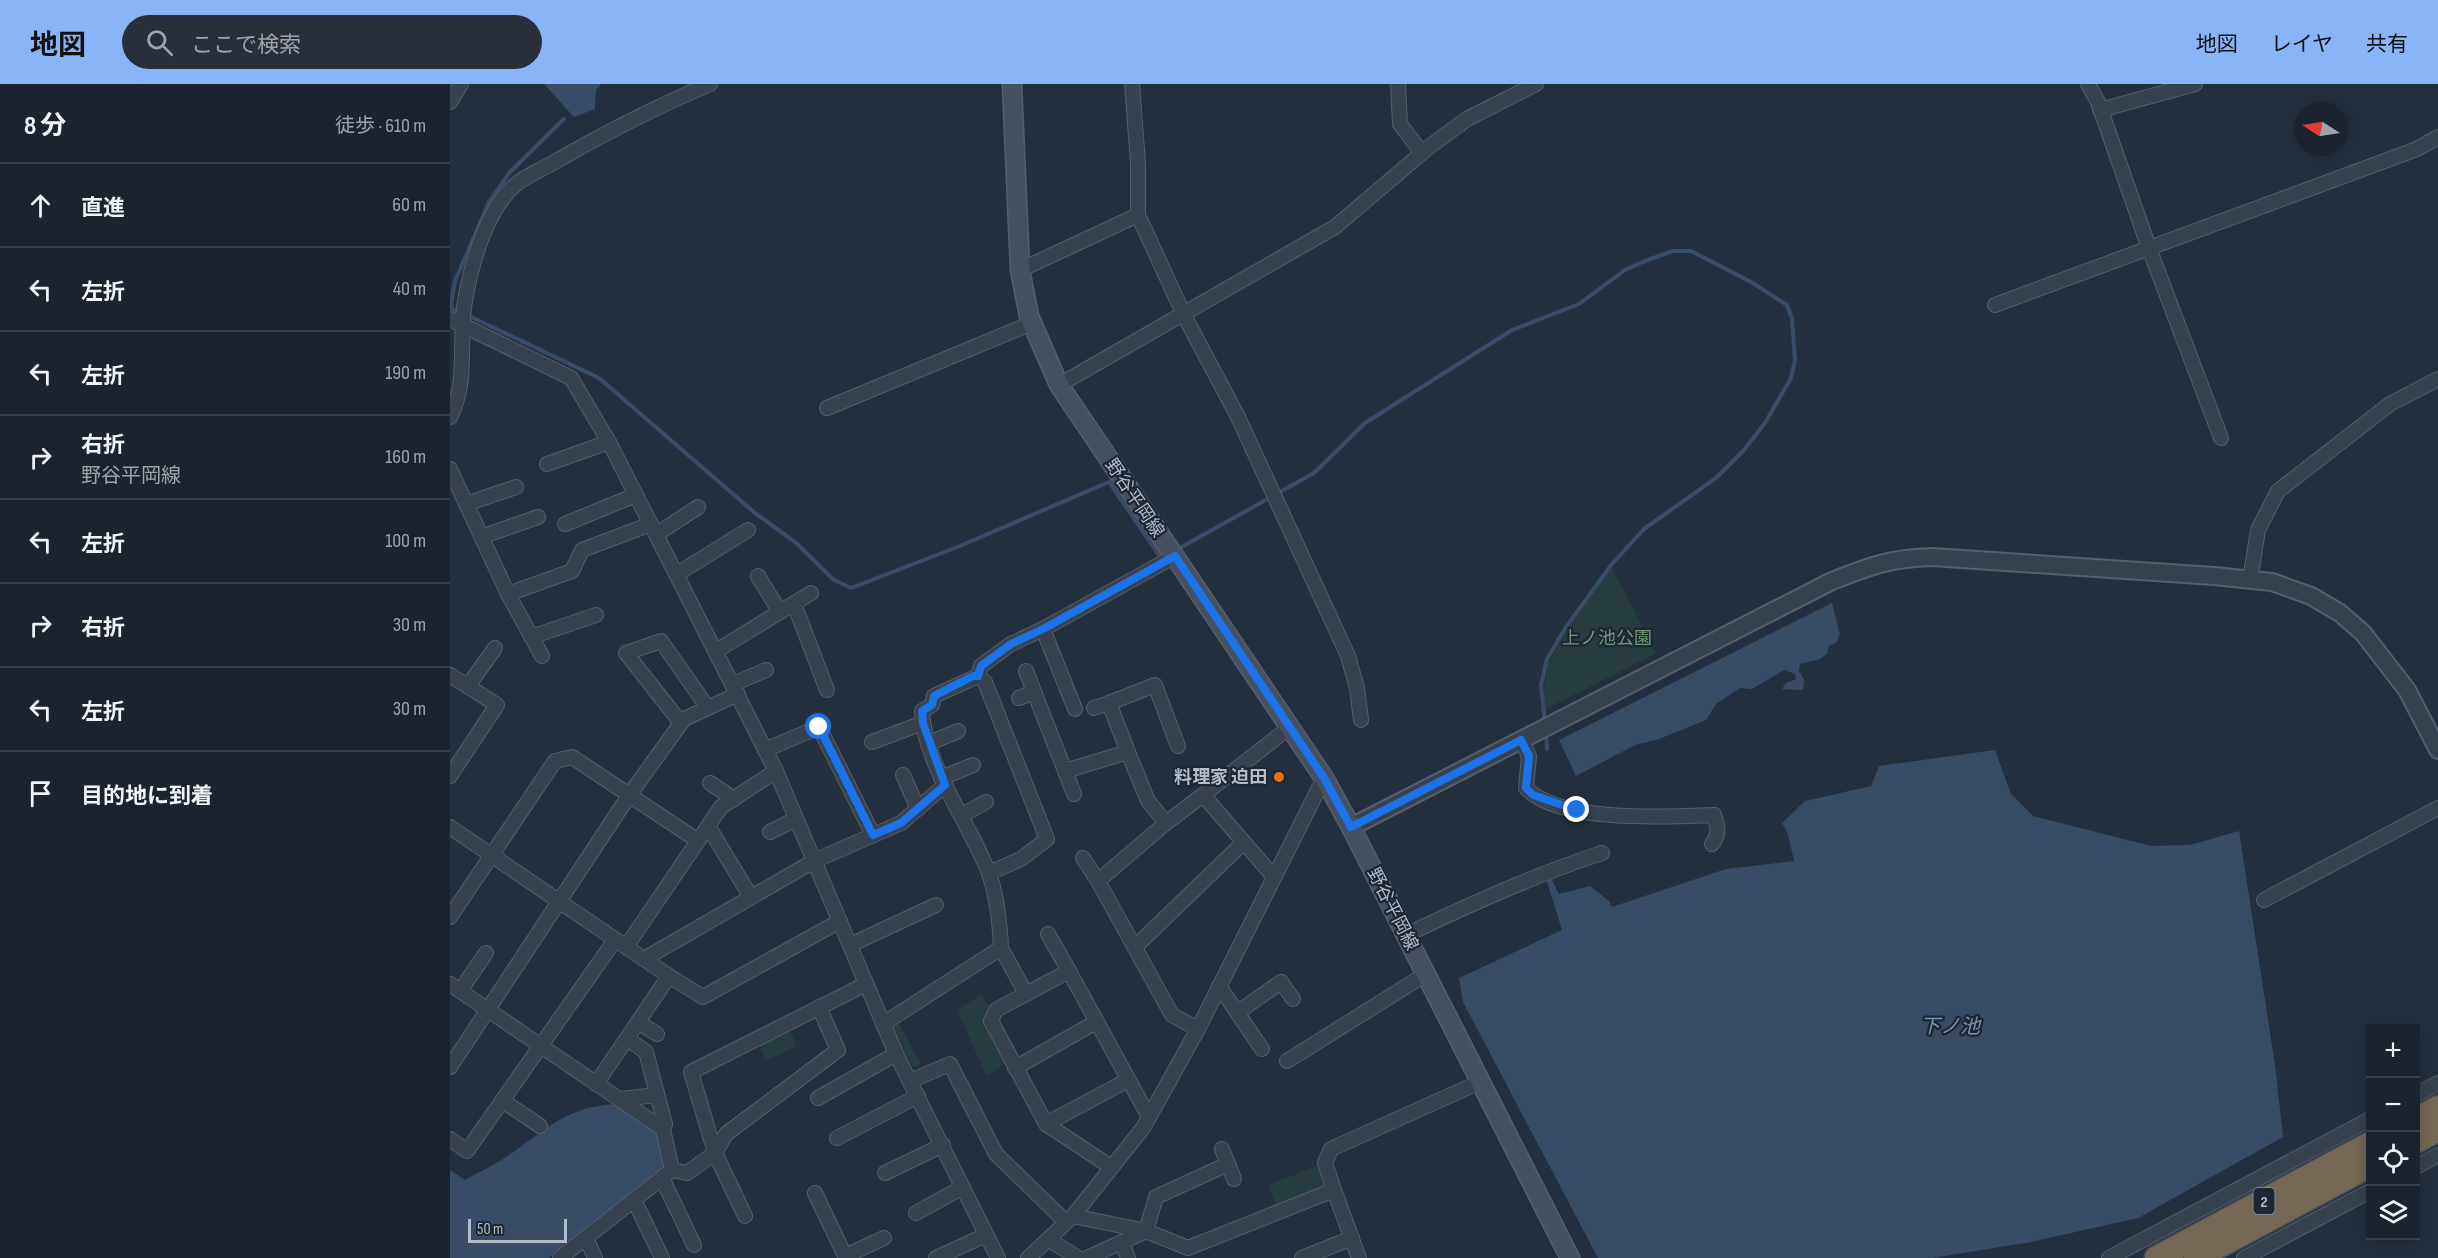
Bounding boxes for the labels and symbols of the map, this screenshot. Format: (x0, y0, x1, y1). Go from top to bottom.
north arrow (2294, 102, 2348, 156)
street label: 野谷平岡線 (1101, 455, 1168, 541)
park label: 上ノ池公園 (1562, 628, 1652, 649)
route start (805, 713, 831, 739)
place label: 料理家 迫田 (1174, 767, 1267, 788)
marker: 料理家 迫田 (1272, 770, 1286, 784)
route end (1563, 796, 1589, 822)
street label: 野谷平岡線 (1363, 864, 1422, 954)
water label: 下ノ池 (1920, 1015, 1982, 1039)
road number: 2 (2254, 1188, 2274, 1214)
scale bar (468, 1216, 567, 1244)

